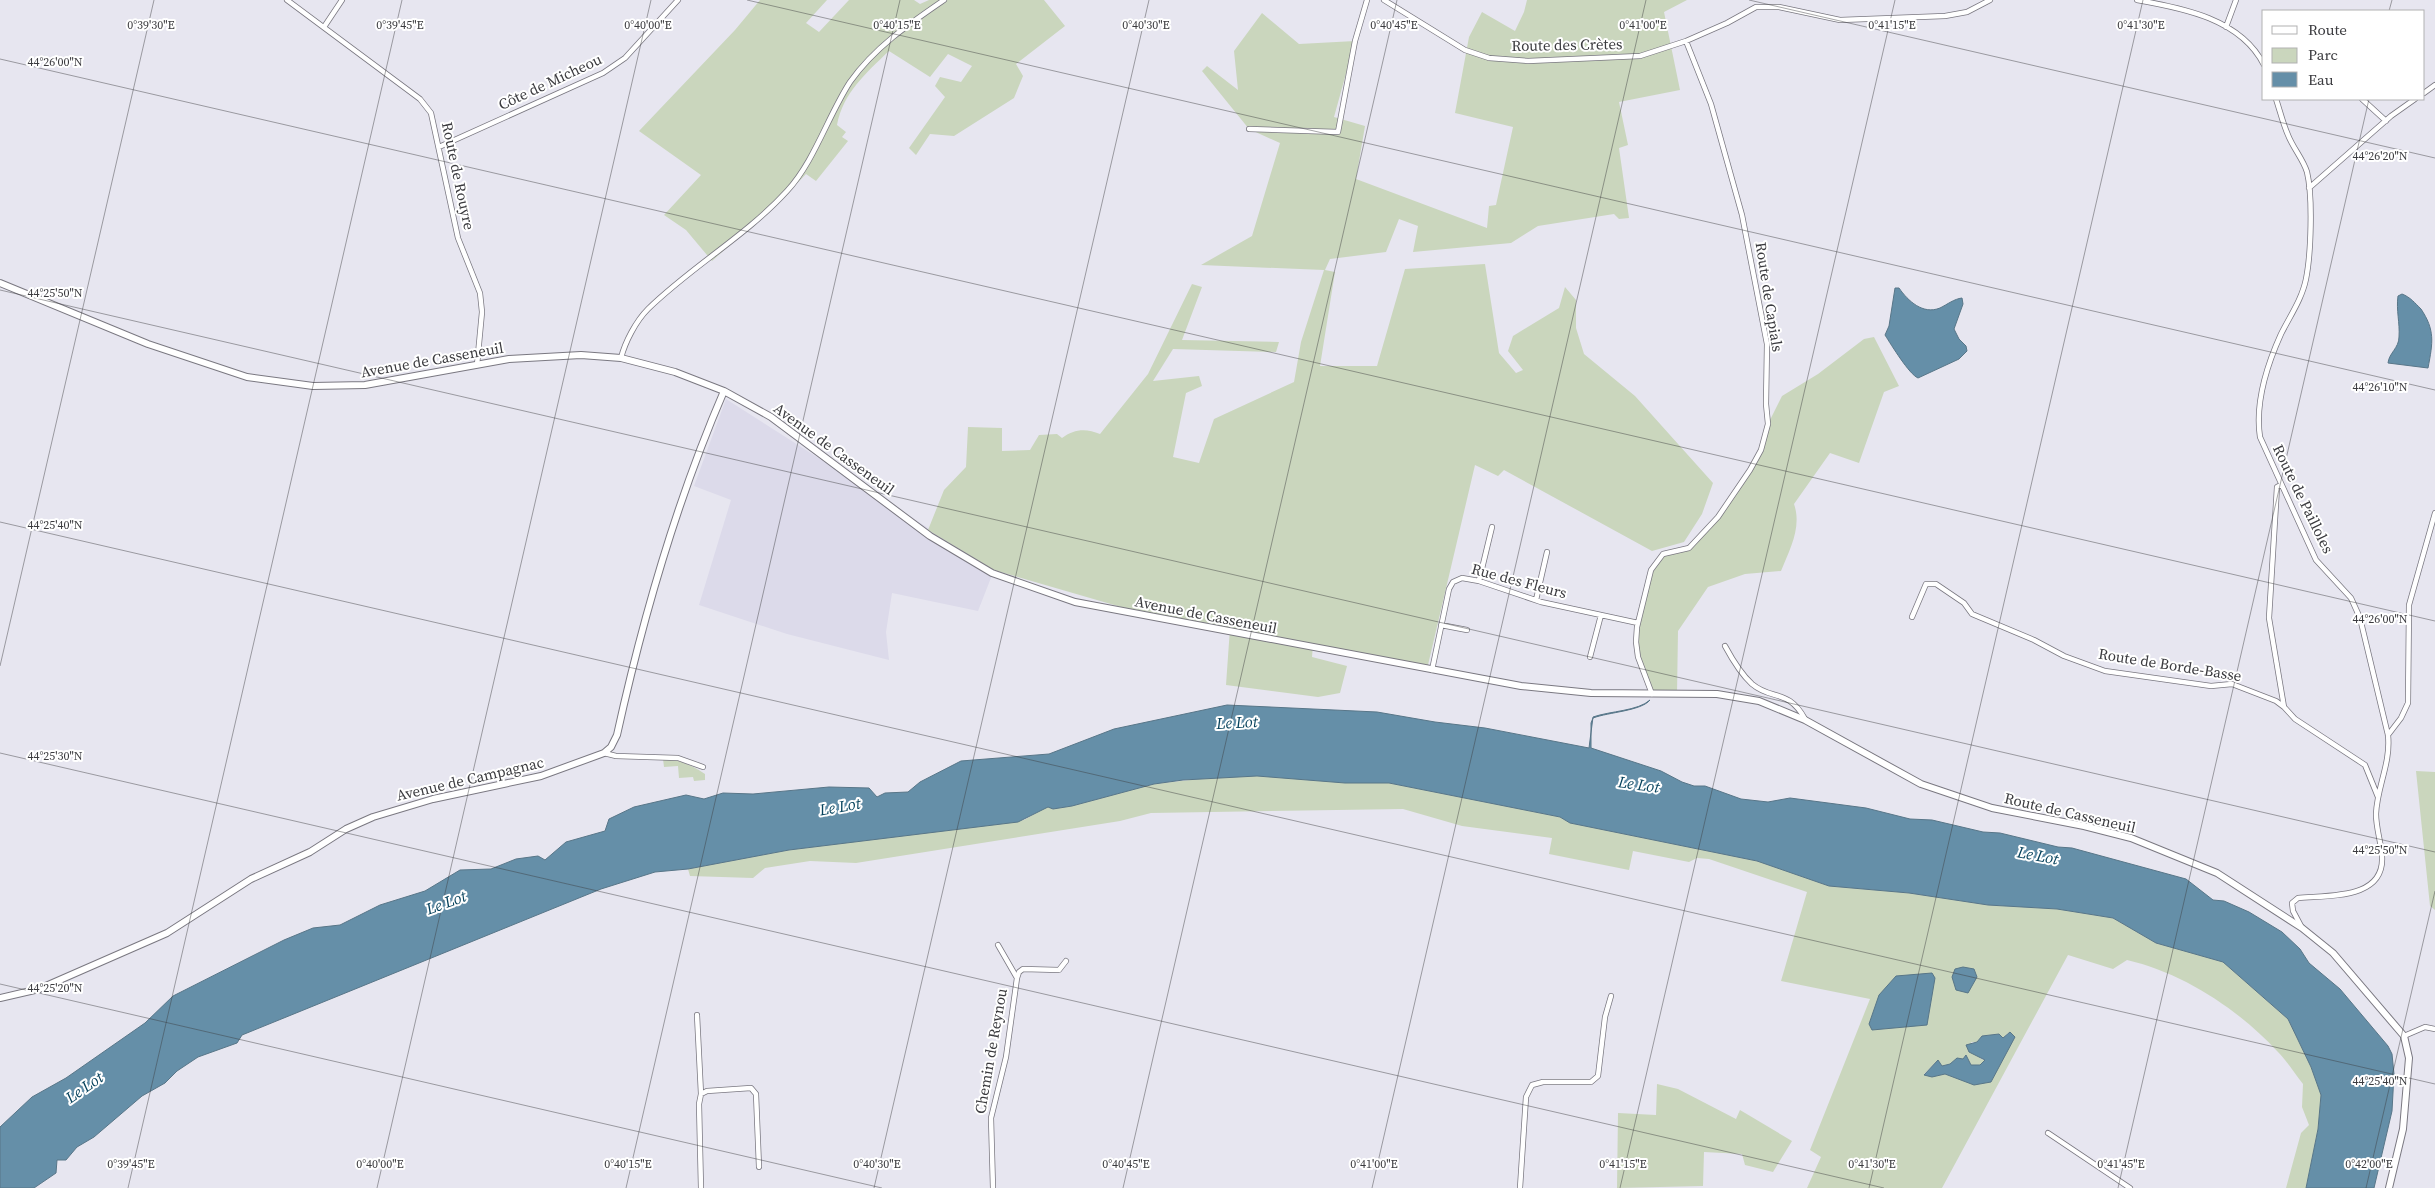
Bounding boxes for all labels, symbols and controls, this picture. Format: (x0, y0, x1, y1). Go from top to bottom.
legend (2262, 10, 2425, 100)
text: 0°39'30"E (127, 17, 175, 33)
text: 0°39'45"E (376, 17, 424, 33)
text: 0°40'00"E (624, 17, 672, 33)
text: 0°40'15"E (873, 17, 921, 33)
text: 0°40'30"E (1122, 17, 1170, 33)
text: 0°40'45"E (1370, 17, 1418, 33)
text: 0°41'00"E (1619, 17, 1667, 33)
text: 0°41'15"E (1868, 17, 1916, 33)
text: 0°41'30"E (2117, 17, 2165, 33)
text: Route (2308, 19, 2347, 40)
street label: Route des Crètes (1511, 33, 1623, 56)
text: Parc (2308, 44, 2338, 65)
street label: Côte de Micheou (495, 48, 605, 115)
text: 44°26'00"N (27, 54, 83, 70)
text: Eau (2308, 69, 2334, 90)
street label: Route de Rouyre (437, 120, 480, 232)
text: 44°26'20"N (2352, 148, 2408, 164)
street label: Route de Capials (1750, 241, 1789, 353)
text: 44°25'50"N (27, 285, 83, 301)
street label: Avenue de Casseneuil (359, 337, 505, 382)
text: 44°26'10"N (2352, 379, 2408, 395)
street label: Avenue de Casseneuil (770, 398, 899, 500)
street label: Route de Pailloles (2268, 441, 2339, 557)
text: 44°25'40"N (27, 517, 83, 533)
street label: Rue des Fleurs (1469, 558, 1569, 603)
street label: Avenue de Casseneuil (1133, 590, 1280, 639)
text: 44°26'00"N (2352, 611, 2408, 627)
street label: Route de Borde-Basse (2097, 643, 2244, 686)
water label: Le Lot (1215, 710, 1259, 734)
text: 44°25'30"N (27, 748, 83, 764)
street label: Avenue de Campagnac (394, 751, 546, 806)
water label: Le Lot (1616, 770, 1662, 798)
street label: Route de Casseneuil (2002, 787, 2138, 838)
water label: Le Lot (817, 791, 863, 821)
water label: Le Lot (2015, 840, 2061, 870)
text: 44°25'50"N (2352, 842, 2408, 858)
water label: Le Lot (422, 884, 470, 920)
text: 44°25'20"N (27, 980, 83, 996)
street label: Chemin de Reynou (969, 986, 1012, 1115)
water label: Le Lot (60, 1066, 108, 1108)
text: 44°25'40"N (2352, 1073, 2408, 1089)
text: 0°39'45"E (107, 1156, 155, 1172)
text: 0°40'00"E (356, 1156, 404, 1172)
text: 0°40'15"E (604, 1156, 652, 1172)
text: 0°40'30"E (853, 1156, 901, 1172)
text: 0°40'45"E (1102, 1156, 1150, 1172)
text: 0°41'00"E (1350, 1156, 1398, 1172)
text: 0°41'15"E (1599, 1156, 1647, 1172)
text: 0°41'30"E (1848, 1156, 1896, 1172)
text: 0°41'45"E (2097, 1156, 2145, 1172)
text: 0°42'00"E (2345, 1156, 2393, 1172)

